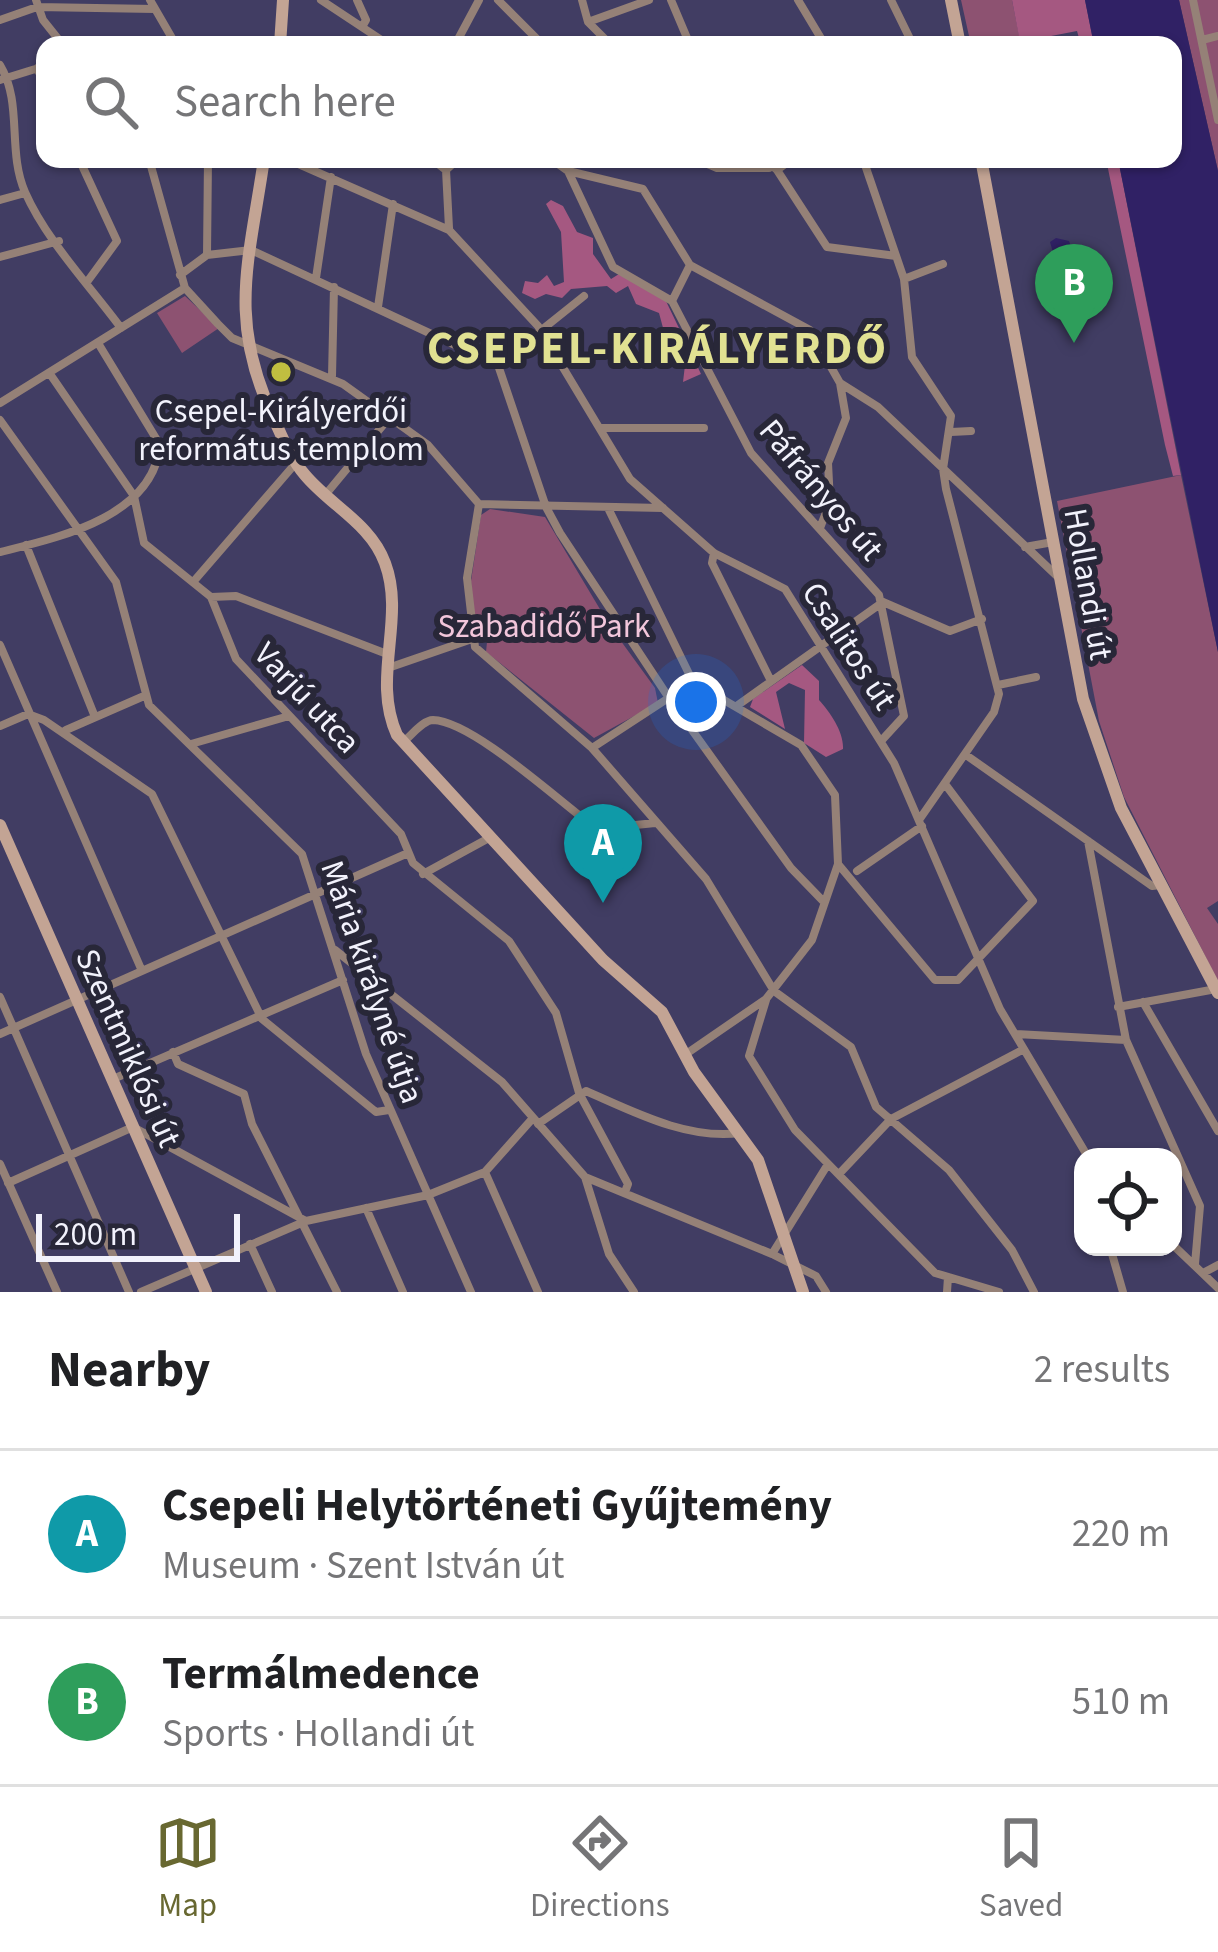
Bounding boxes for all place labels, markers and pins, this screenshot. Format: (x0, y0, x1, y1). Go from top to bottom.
pin: B (1035, 244, 1113, 343)
marker: Csepel-Királyerdői református templom (268, 359, 294, 385)
place label: Csepel-Királyerdői református templom (138, 388, 424, 473)
pin: A (564, 804, 642, 903)

